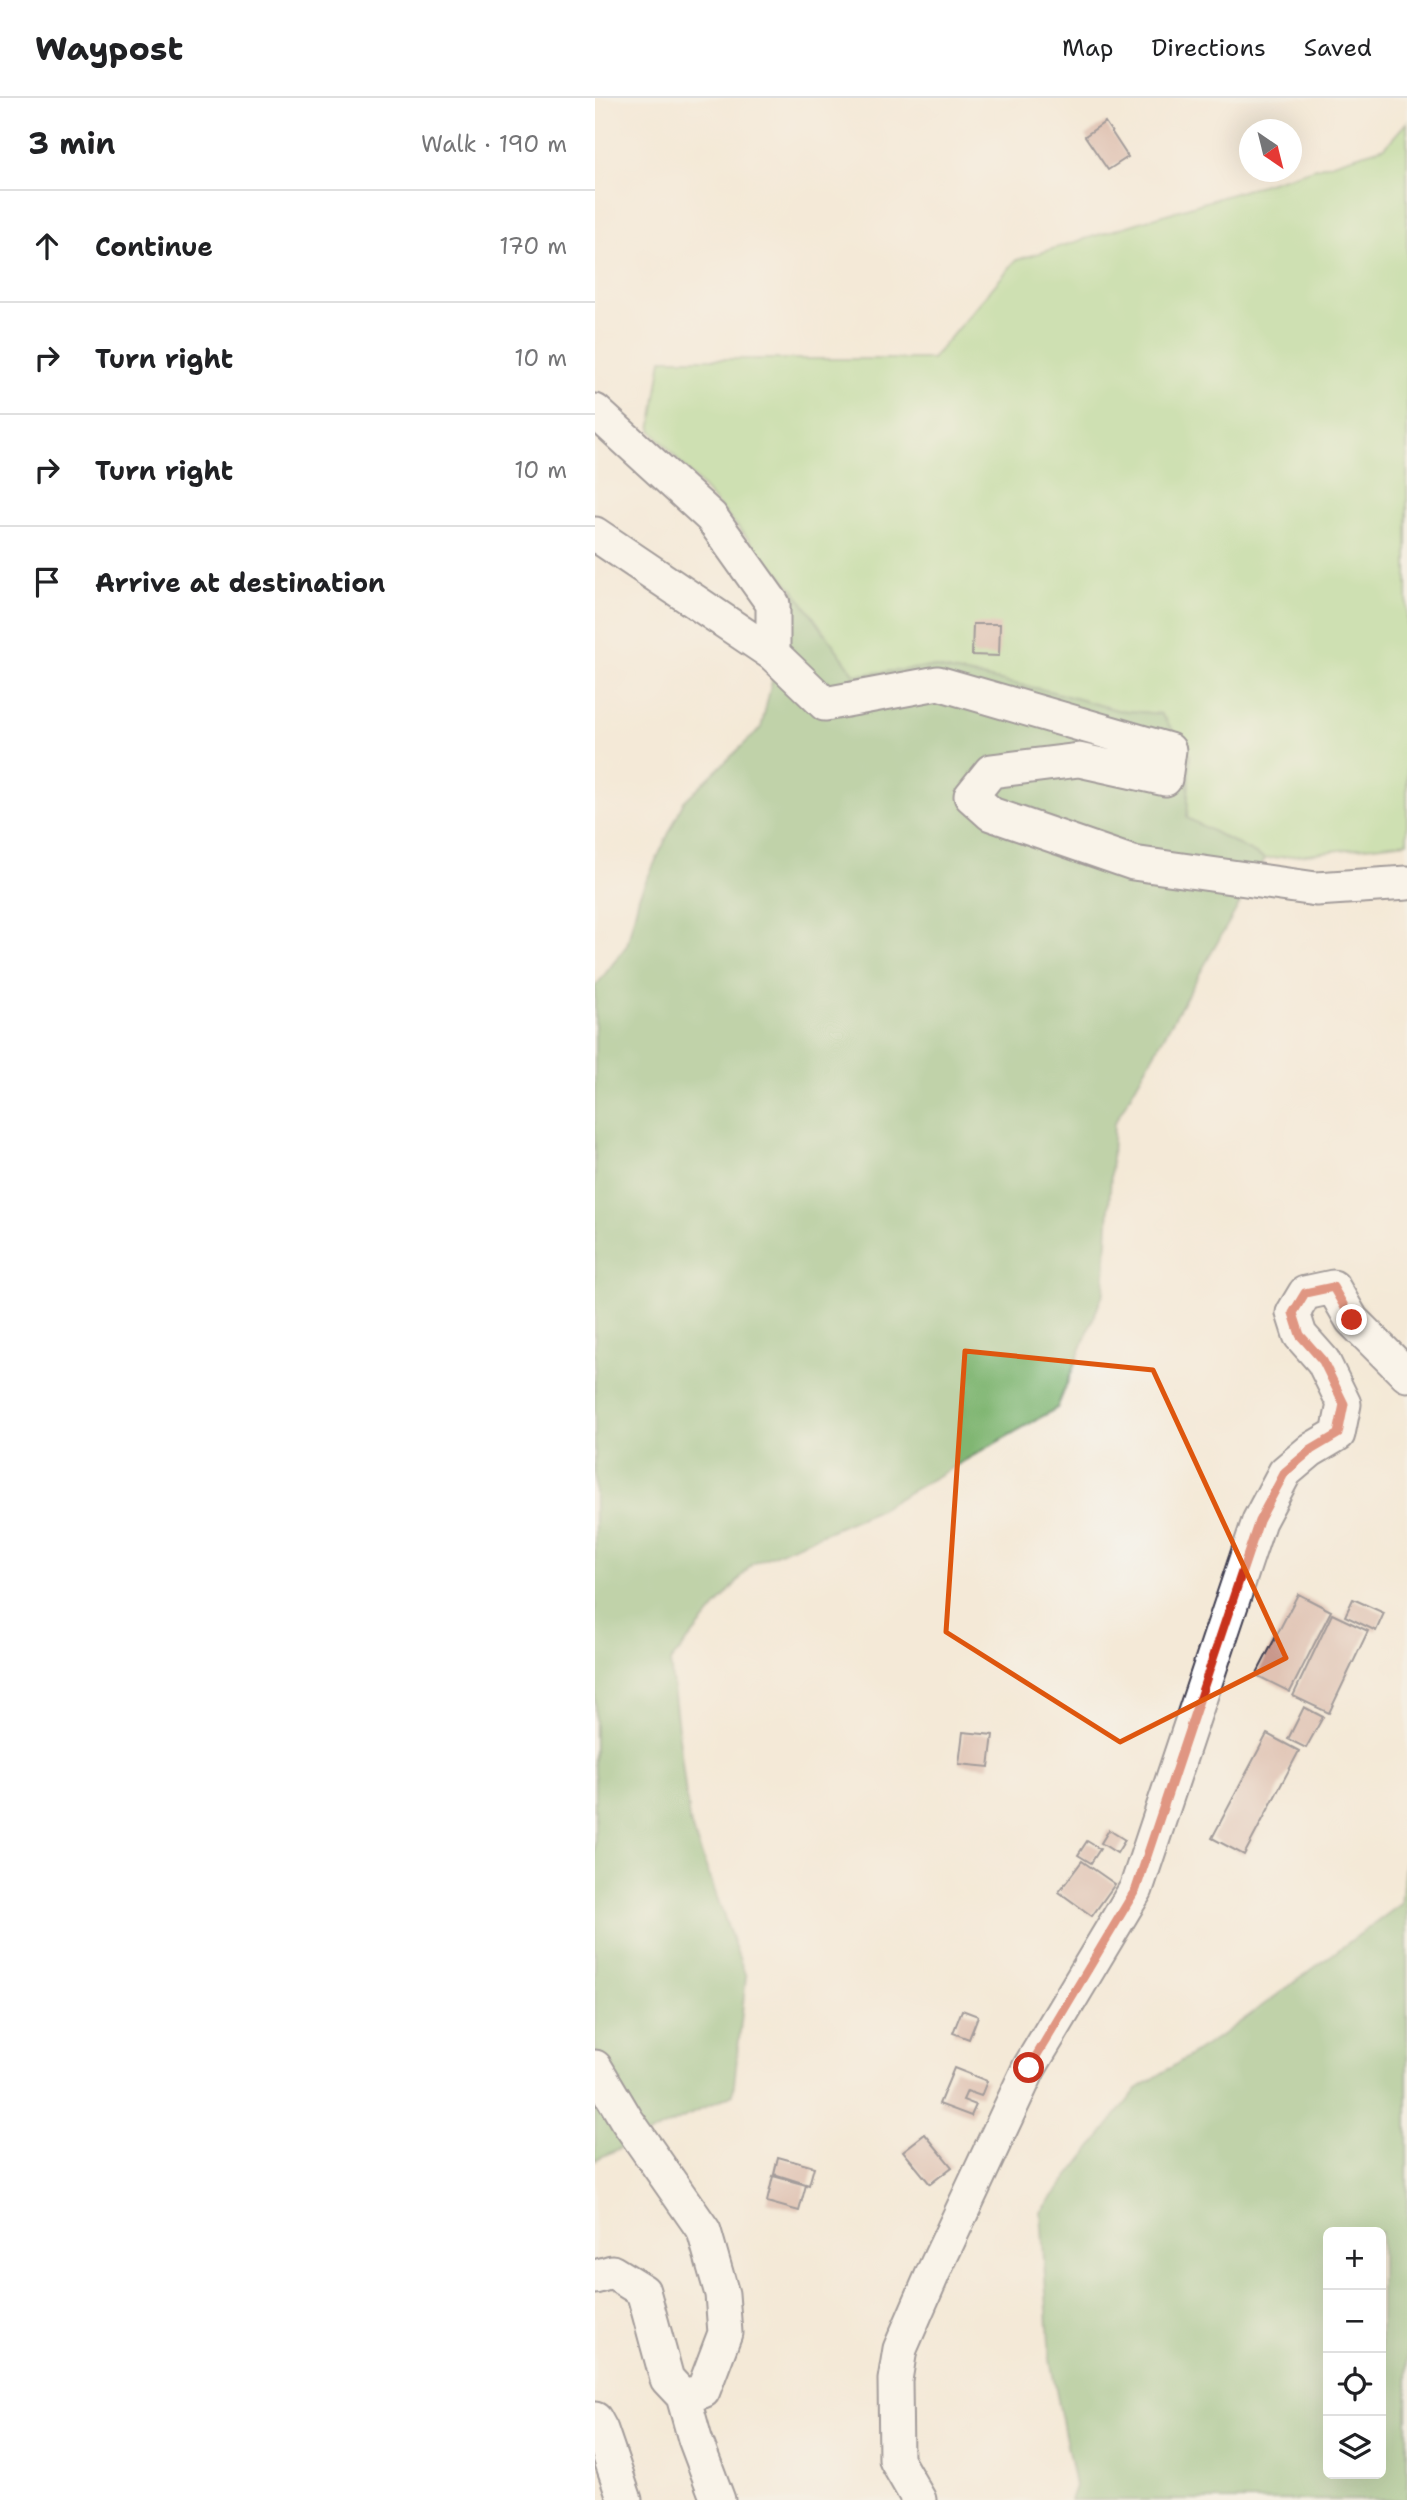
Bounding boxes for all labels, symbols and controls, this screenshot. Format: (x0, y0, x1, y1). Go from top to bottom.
text: Waypost (35, 26, 183, 71)
text: Map (1062, 32, 1113, 64)
text: Directions (1151, 32, 1266, 64)
text: Saved (1304, 32, 1372, 64)
north arrow (1239, 119, 1302, 182)
text: 3 min (28, 123, 115, 164)
text: Walk · 190 m (421, 129, 567, 159)
icon: ahead (28, 227, 66, 265)
text: Continue (95, 229, 213, 264)
text: 170 m (499, 231, 567, 261)
icon: right (28, 339, 66, 377)
text: Turn right (95, 341, 233, 376)
text: 10 m (514, 343, 567, 373)
icon: right (28, 451, 66, 489)
text: Turn right (95, 453, 233, 488)
text: 10 m (514, 455, 567, 485)
icon: arrive (28, 563, 66, 601)
text: Arrive at destination (95, 565, 385, 600)
route end (1336, 1304, 1367, 1335)
route start (1013, 2052, 1044, 2083)
map controls (1323, 2227, 1386, 2479)
button: + (1323, 2227, 1386, 2290)
button: − (1323, 2290, 1386, 2353)
button: locate (1323, 2353, 1386, 2416)
button: layers (1323, 2416, 1386, 2479)

